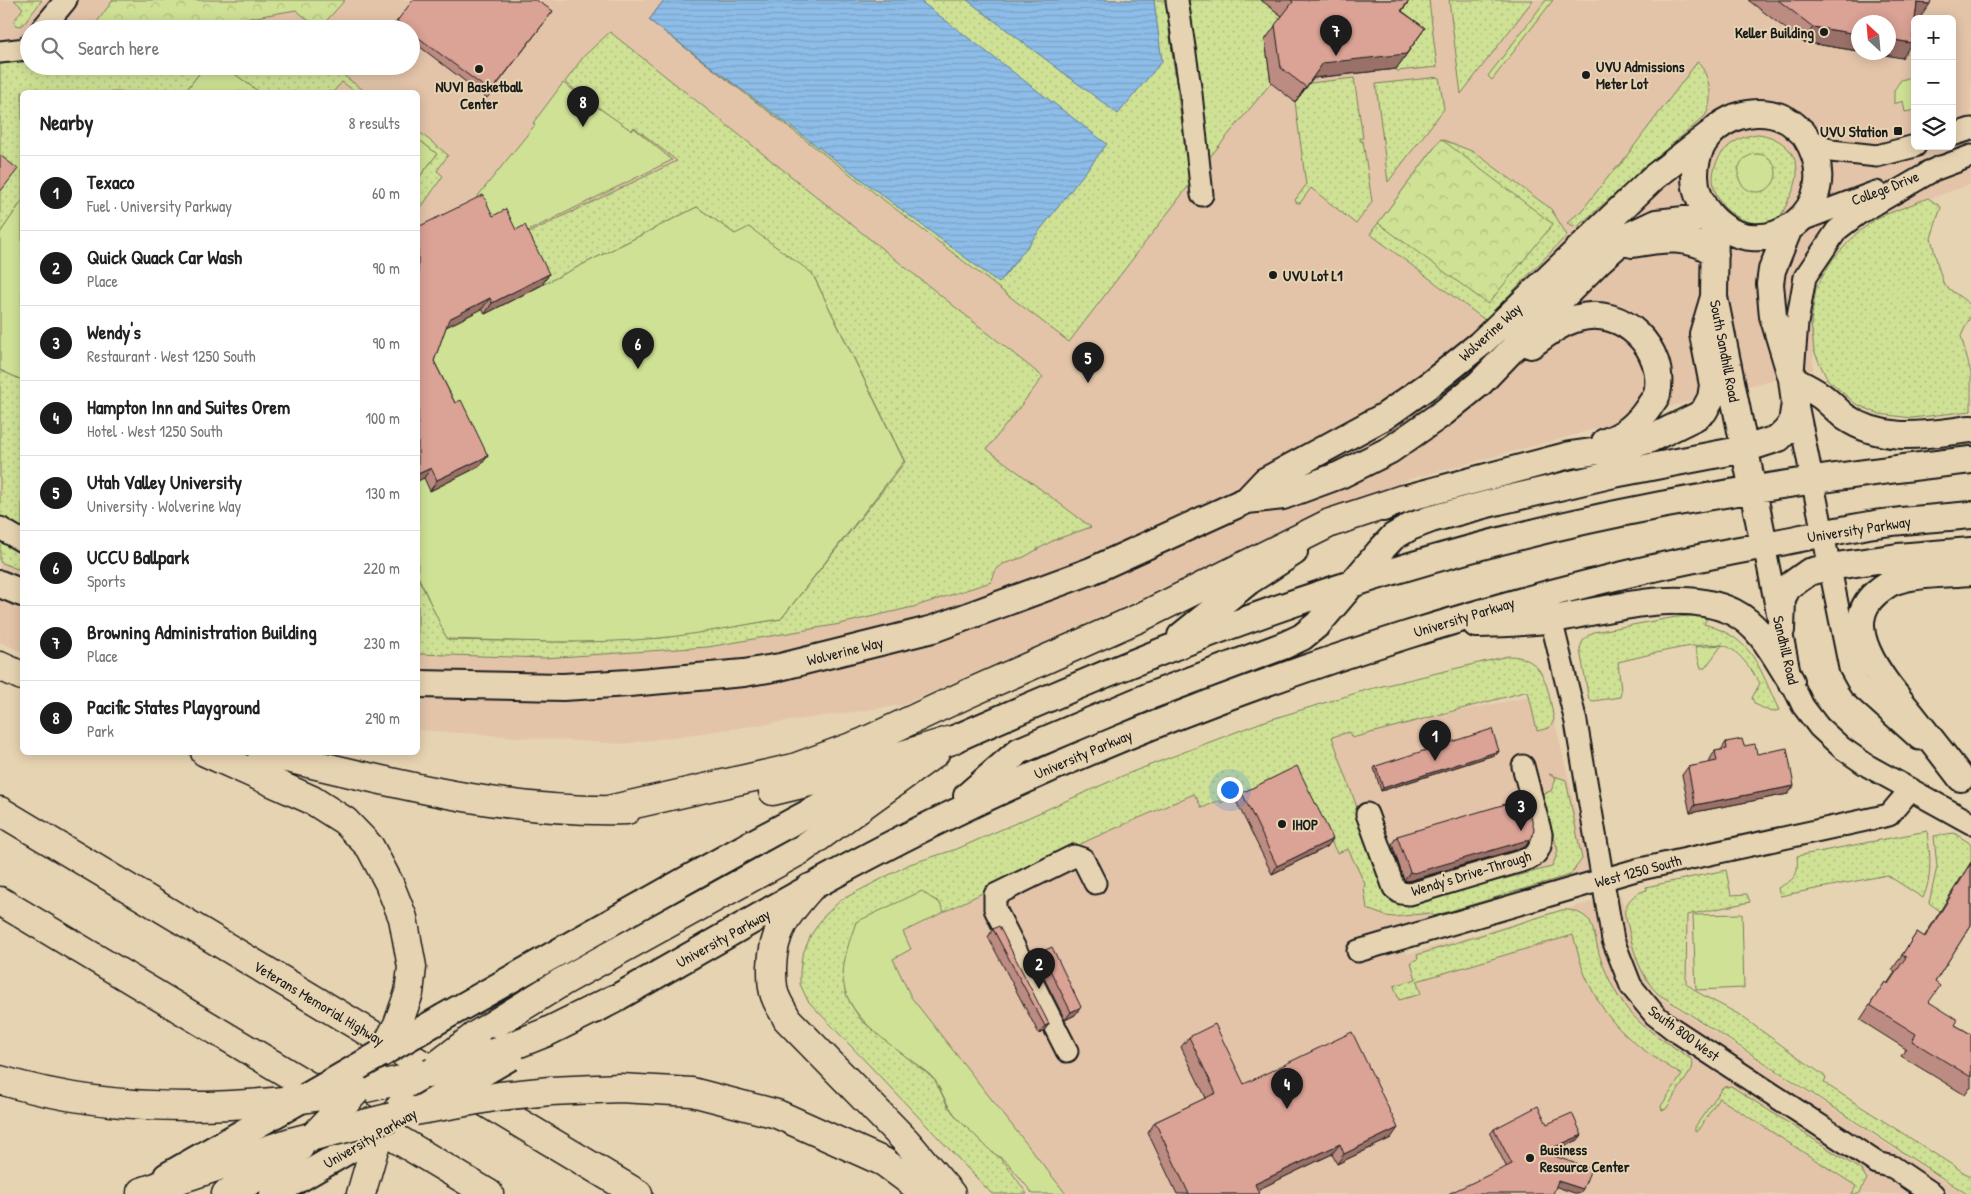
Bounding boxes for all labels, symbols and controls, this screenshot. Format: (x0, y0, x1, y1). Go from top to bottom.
pin: 7 (1320, 15, 1352, 56)
north arrow (1851, 15, 1896, 60)
map controls (1911, 15, 1956, 150)
button: + (1911, 15, 1956, 60)
search box (20, 20, 420, 75)
place label: Keller Building (1735, 22, 1814, 44)
marker: Keller Building (1818, 26, 1830, 38)
icon: search (38, 34, 66, 62)
text: Search here (78, 35, 159, 61)
place label: UVU Admissions Meter Lot (1596, 56, 1685, 94)
button: − (1911, 60, 1956, 105)
marker: NUVI Basketball Center (473, 63, 485, 75)
marker: UVU Admissions Meter Lot (1580, 69, 1592, 81)
place label: NUVI Basketball Center (436, 76, 523, 114)
pin: 8 (567, 86, 599, 127)
button: layers (1911, 105, 1956, 150)
text: Nearby (40, 108, 93, 137)
text: 8 results (348, 112, 400, 134)
place label: UVU Station (1820, 121, 1888, 142)
marker: UVU Station (1892, 125, 1904, 137)
street label: College Drive (1848, 165, 1922, 211)
text: Texaco (87, 169, 134, 195)
text: 1 (53, 182, 59, 204)
text: 60 m (372, 182, 400, 204)
text: Fuel · University Parkway (87, 195, 232, 217)
text: Quick Quack Car Wash (87, 244, 242, 270)
text: 2 (52, 257, 60, 279)
text: 90 m (372, 257, 400, 279)
place label: UVU Lot L1 (1283, 265, 1343, 286)
marker: UVU Lot L1 (1267, 269, 1279, 281)
text: Place (87, 270, 118, 292)
street label: Wolverine Way (1454, 298, 1526, 366)
street label: South Sandhill Road (1705, 298, 1745, 404)
text: Wendy's (87, 319, 141, 345)
pin: 6 (622, 328, 654, 369)
text: 3 (52, 332, 60, 354)
text: 90 m (372, 332, 400, 354)
pin: 5 (1072, 342, 1104, 383)
text: Restaurant · West 1250 South (87, 345, 256, 367)
text: Hampton Inn and Suites Orem (87, 394, 290, 420)
text: 4 (53, 407, 59, 429)
text: 100 m (365, 407, 400, 429)
text: Hotel · West 1250 South (87, 420, 223, 442)
text: Utah Valley University (87, 469, 242, 495)
text: 5 (53, 482, 59, 504)
text: 130 m (365, 482, 400, 504)
text: University · Wolverine Way (87, 495, 241, 517)
street label: University Parkway (1806, 510, 1912, 548)
text: UCCU Ballpark (87, 544, 189, 570)
text: 6 (53, 557, 59, 579)
text: 220 m (363, 557, 400, 579)
text: Sports (87, 570, 125, 592)
street label: University Parkway (1411, 592, 1517, 642)
street label: Sandhill Road (1768, 614, 1804, 686)
text: Browning Administration Building (87, 619, 317, 645)
street label: Wolverine Way (805, 631, 885, 671)
text: 7 (52, 632, 60, 654)
text: 230 m (364, 632, 400, 654)
text: Place (87, 645, 118, 667)
text: Pacific States Playground (87, 694, 260, 720)
text: 8 (53, 707, 59, 729)
text: 290 m (365, 707, 400, 729)
text: Park (87, 720, 114, 742)
pin: 1 (1419, 720, 1451, 761)
street label: University Parkway (1031, 724, 1135, 784)
your location (1217, 777, 1243, 803)
pin: 3 (1505, 790, 1537, 831)
place label: IHOP (1292, 814, 1318, 835)
marker: IHOP (1276, 818, 1288, 830)
street label: Wendy's Drive-Through (1409, 845, 1533, 901)
street label: West 1250 South (1592, 849, 1684, 893)
street label: University Parkway (672, 903, 774, 973)
pin: 2 (1023, 948, 1055, 989)
street label: Veterans Memorial Highway (250, 956, 388, 1050)
street label: South 800 West (1644, 1000, 1725, 1066)
pin: 4 (1271, 1068, 1303, 1109)
street label: University Parkway (320, 1103, 420, 1173)
place label: Business Resource Center (1540, 1139, 1630, 1177)
marker: Business Resource Center (1524, 1152, 1536, 1164)

